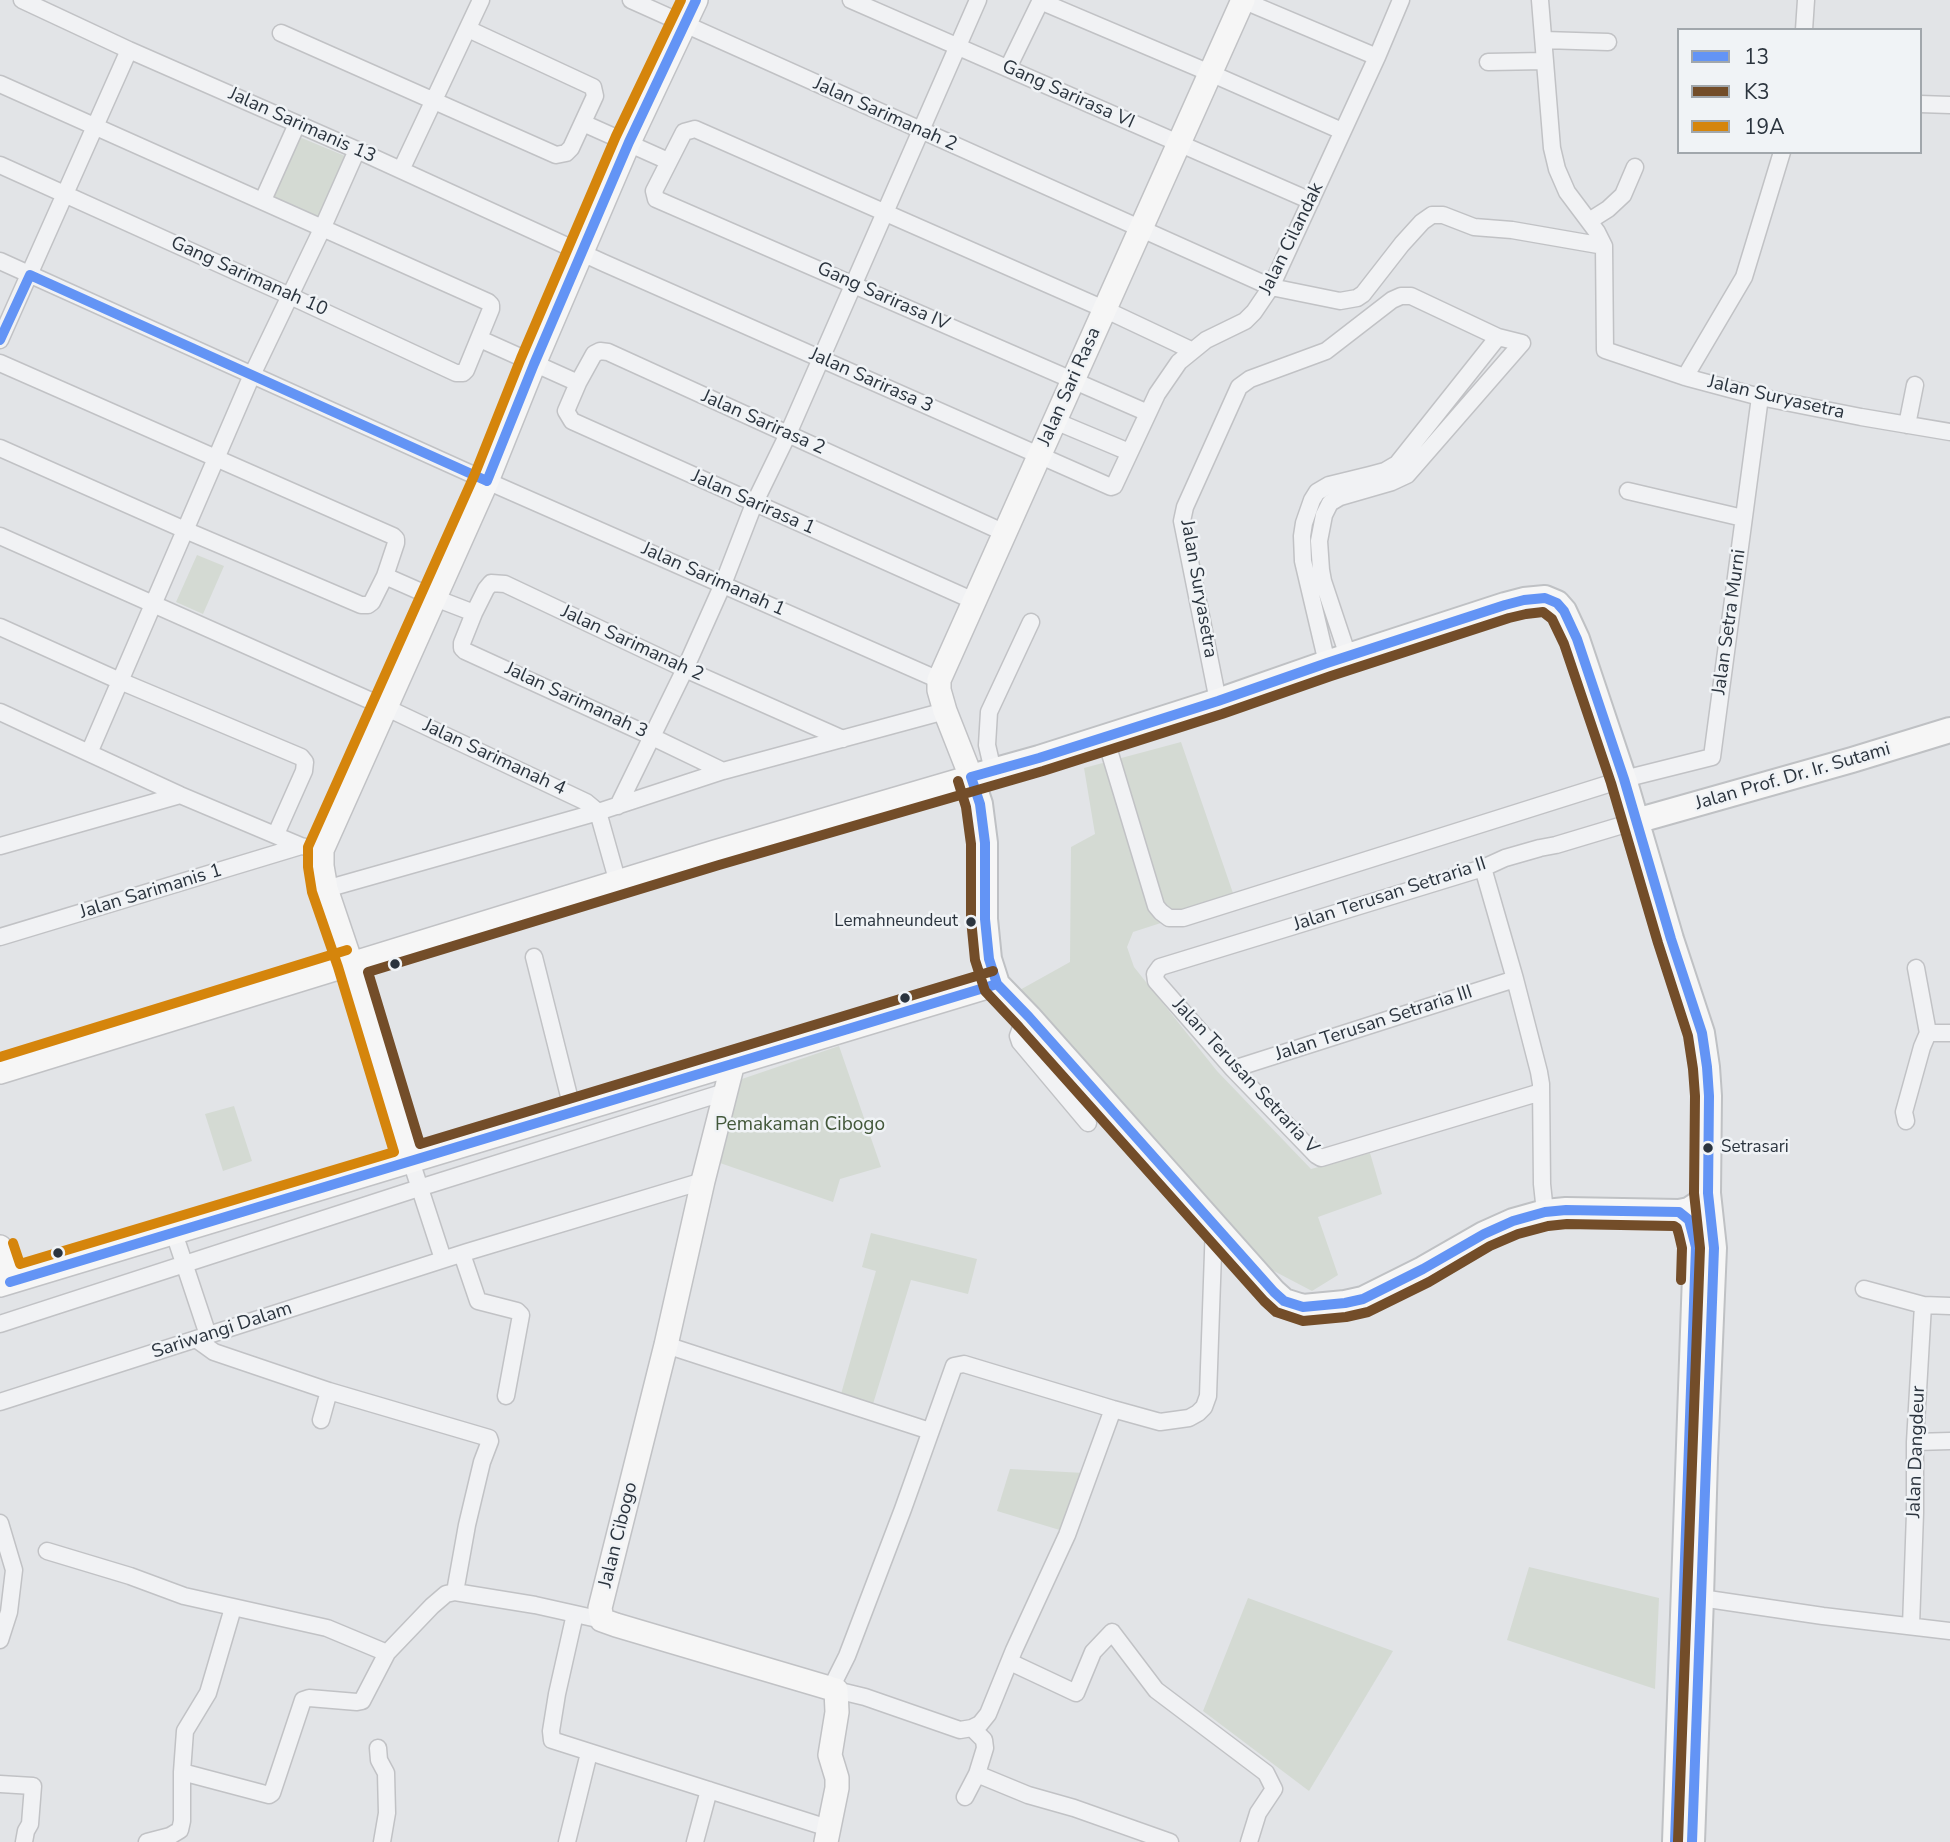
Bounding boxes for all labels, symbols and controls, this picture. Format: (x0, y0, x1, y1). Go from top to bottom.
legend (1677, 28, 1922, 154)
text: 13 (1744, 43, 1769, 71)
street label: Gang Sarirasa VI (998, 56, 1138, 134)
street label: Jalan Sarimanah 2 (810, 73, 960, 157)
text: K3 (1744, 78, 1770, 106)
street label: Jalan Sarimanis 13 (225, 83, 379, 169)
text: 19A (1744, 113, 1785, 141)
street label: Jalan Cilandak (1255, 179, 1329, 299)
street label: Gang Sarimanah 10 (167, 232, 331, 322)
street label: Gang Sarirasa IV (813, 258, 953, 336)
street label: Jalan Sari Rasa (1034, 324, 1106, 450)
street label: Jalan Sarirasa 3 (806, 344, 936, 418)
street label: Jalan Suryasetra (1705, 371, 1847, 425)
street label: Jalan Sarirasa 2 (698, 386, 828, 460)
street label: Jalan Sarirasa 1 (688, 466, 818, 540)
street label: Jalan Suryasetra (1175, 518, 1221, 660)
street label: Jalan Sarimanah 1 (638, 538, 788, 622)
street label: Jalan Setra Murni (1709, 548, 1751, 696)
street label: Jalan Sarimanah 2 (557, 601, 707, 687)
street label: Jalan Sarimanah 3 (501, 658, 651, 744)
street label: Jalan Sarimanah 4 (419, 715, 569, 801)
street label: Jalan Prof. Dr. Ir. Sutami (1693, 738, 1893, 816)
street label: Jalan Terusan Setraria II (1291, 853, 1489, 937)
street label: Jalan Sarimanis 1 (77, 860, 225, 924)
place label: Lemahneundeut (834, 912, 958, 932)
marker: Lemahneundeut (964, 915, 978, 929)
unlabelled marker (388, 957, 402, 971)
street label: Jalan Terusan Setraria III (1273, 981, 1475, 1067)
unlabelled marker (898, 991, 912, 1005)
street label: Jalan Terusan Setraria V (1167, 994, 1323, 1160)
park label: Pemakaman Cibogo (715, 1114, 885, 1136)
place label: Setrasari (1721, 1138, 1789, 1158)
marker: Setrasari (1701, 1141, 1715, 1155)
unlabelled marker (51, 1246, 65, 1260)
street label: Sariwangi Dalam (149, 1298, 295, 1364)
street label: Jalan Dangdeur (1903, 1385, 1931, 1519)
street label: Jalan Cibogo (595, 1480, 643, 1590)

